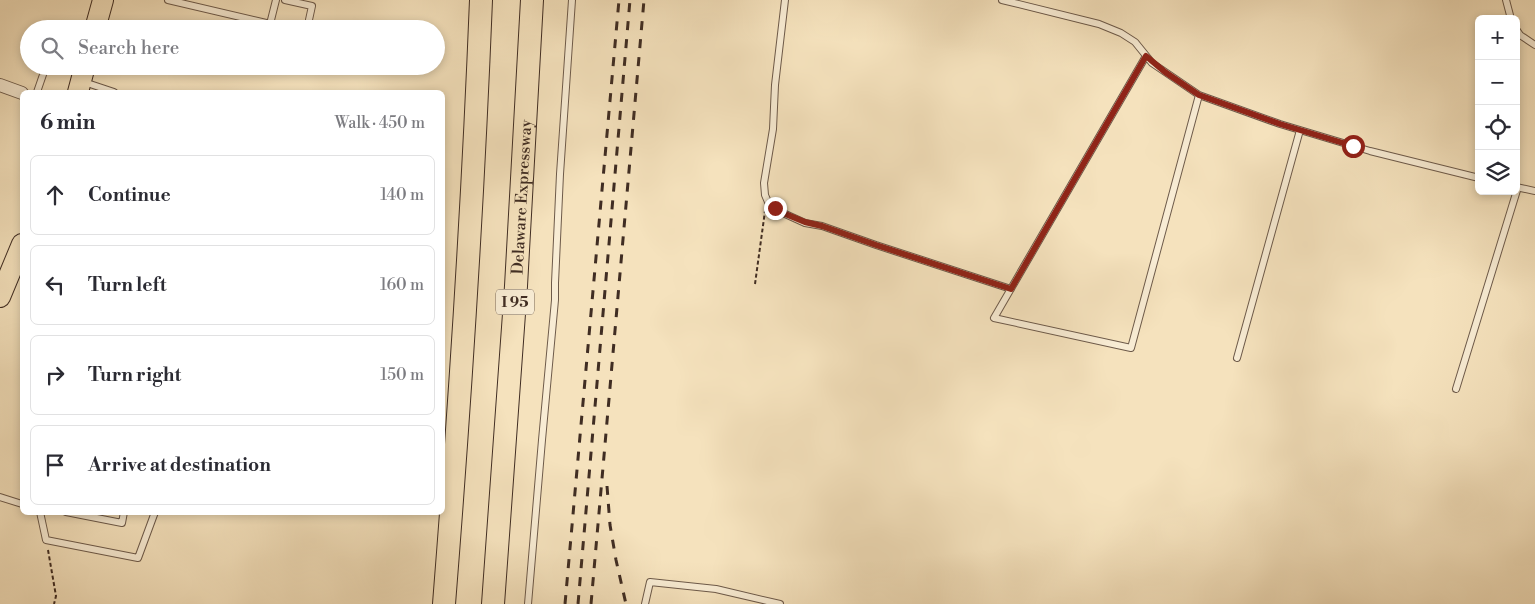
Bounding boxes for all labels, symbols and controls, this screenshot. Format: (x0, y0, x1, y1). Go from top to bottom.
map controls (1475, 15, 1520, 195)
button: + (1475, 15, 1520, 60)
search box (20, 20, 445, 75)
icon: search (38, 34, 66, 62)
text: Search here (78, 36, 179, 60)
button: − (1475, 60, 1520, 105)
button: locate (1475, 105, 1520, 150)
text: 6 min (40, 110, 95, 136)
text: Walk · 450 m (335, 113, 425, 133)
street label: Delaware Expressway (508, 119, 536, 275)
route start (1342, 135, 1365, 158)
button: layers (1475, 150, 1520, 195)
icon: ahead (41, 181, 69, 209)
text: Continue (88, 183, 171, 207)
text: 140 m (380, 185, 424, 205)
route end (764, 197, 787, 220)
icon: left (41, 271, 69, 299)
text: Turn left (88, 273, 167, 297)
text: 160 m (380, 275, 424, 295)
road number: I 95 (496, 290, 534, 314)
icon: right (41, 361, 69, 389)
text: Turn right (88, 363, 181, 387)
text: 150 m (380, 365, 424, 385)
icon: arrive (41, 451, 69, 479)
text: Arrive at destination (88, 453, 271, 477)

